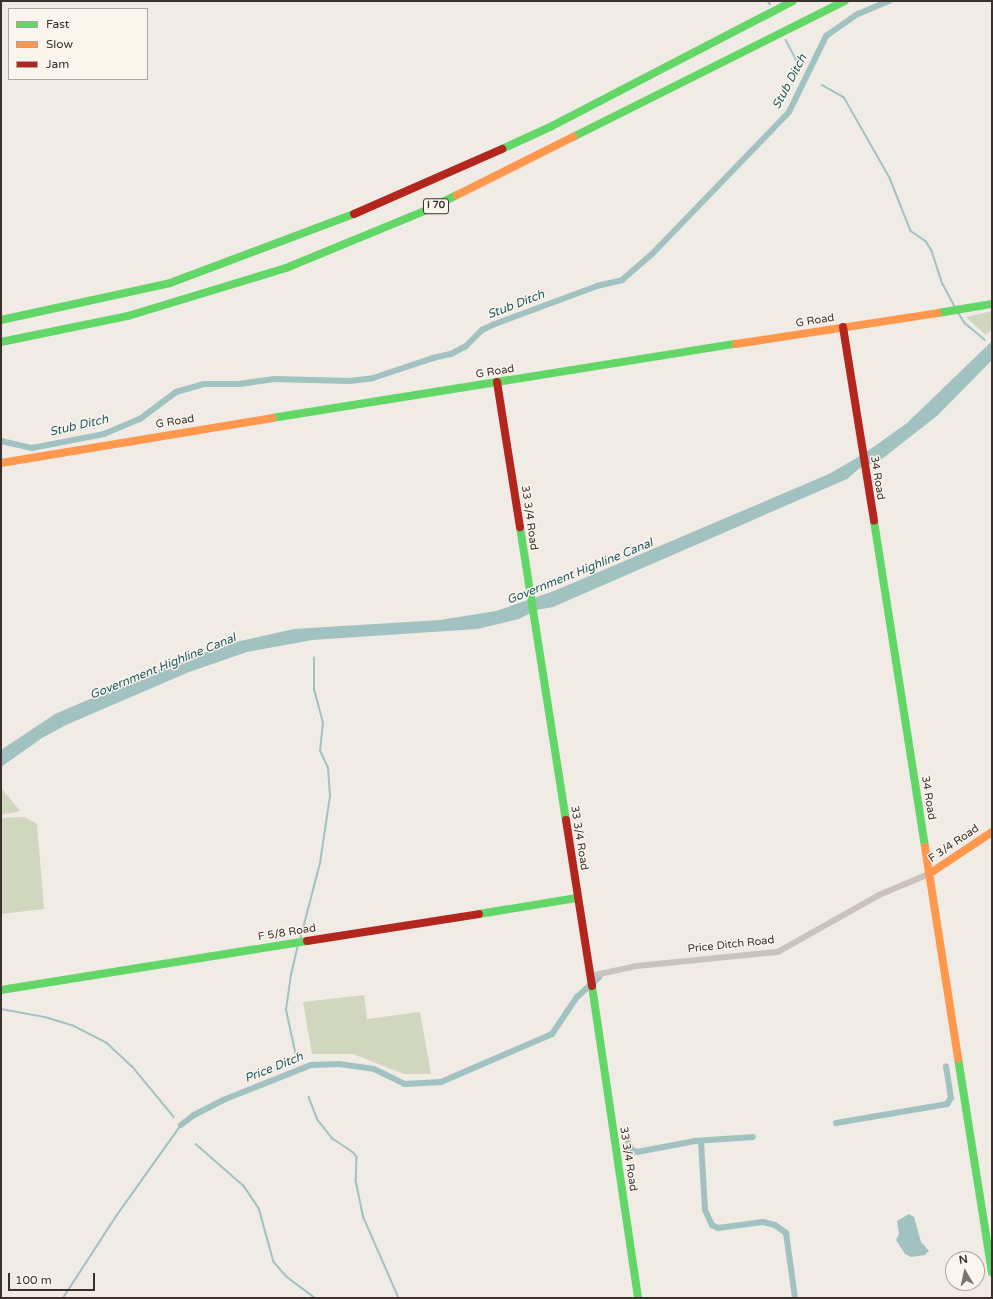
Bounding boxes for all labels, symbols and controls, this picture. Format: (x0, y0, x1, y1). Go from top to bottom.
legend (8, 8, 148, 80)
text: Fast (46, 17, 69, 31)
text: Slow (46, 37, 73, 51)
water label: Stub Ditch (770, 52, 810, 112)
text: Jam (46, 57, 69, 71)
road number: I 70 (422, 198, 450, 214)
water label: Stub Ditch (486, 288, 546, 322)
street label: G Road (795, 311, 835, 331)
street label: G Road (475, 362, 515, 382)
water label: Stub Ditch (48, 412, 110, 440)
street label: G Road (155, 412, 195, 432)
street label: 34 Road (867, 455, 887, 501)
street label: 33 3/4 Road (518, 485, 540, 551)
water label: Government Highline Canal (505, 536, 655, 608)
water label: Government Highline Canal (88, 631, 238, 703)
street label: 34 Road (918, 775, 938, 821)
street label: 33 3/4 Road (567, 805, 591, 871)
street label: F 3/4 Road (926, 822, 982, 866)
street label: F 5/8 Road (257, 922, 317, 944)
street label: Price Ditch Road (687, 934, 775, 956)
water label: Price Ditch (243, 1050, 305, 1086)
street label: 33 3/4 Road (616, 1126, 640, 1192)
north arrow (945, 1251, 985, 1291)
text: N (958, 1253, 969, 1267)
scale bar (10, 1265, 97, 1291)
text: 100 m (15, 1273, 52, 1287)

